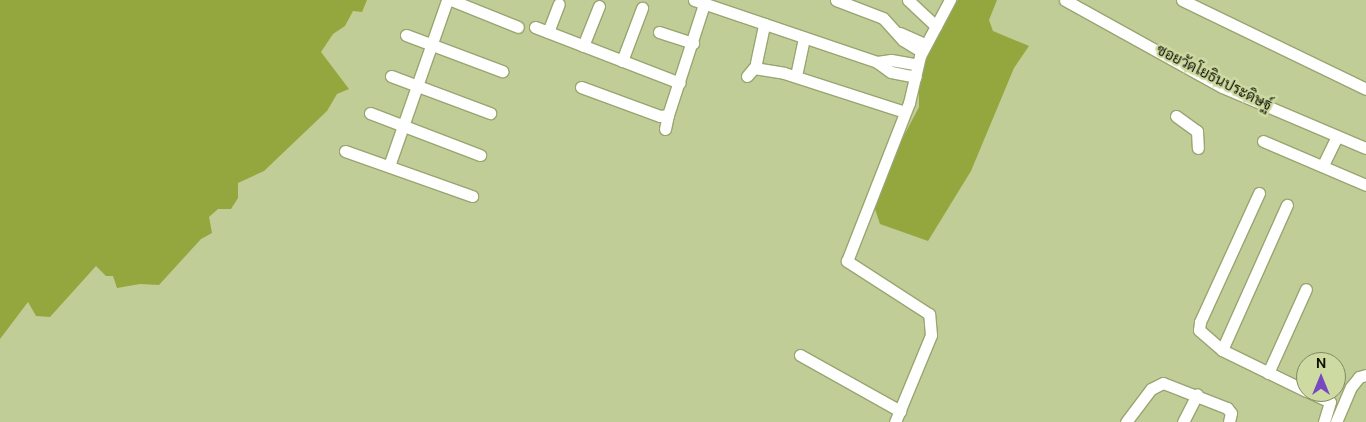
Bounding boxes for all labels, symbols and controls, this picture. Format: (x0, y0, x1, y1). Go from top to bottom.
street label: ซอยวัดโยธินประดิษฐ์ (1153, 41, 1275, 115)
north arrow (1296, 352, 1346, 402)
text: N (1316, 354, 1326, 372)

